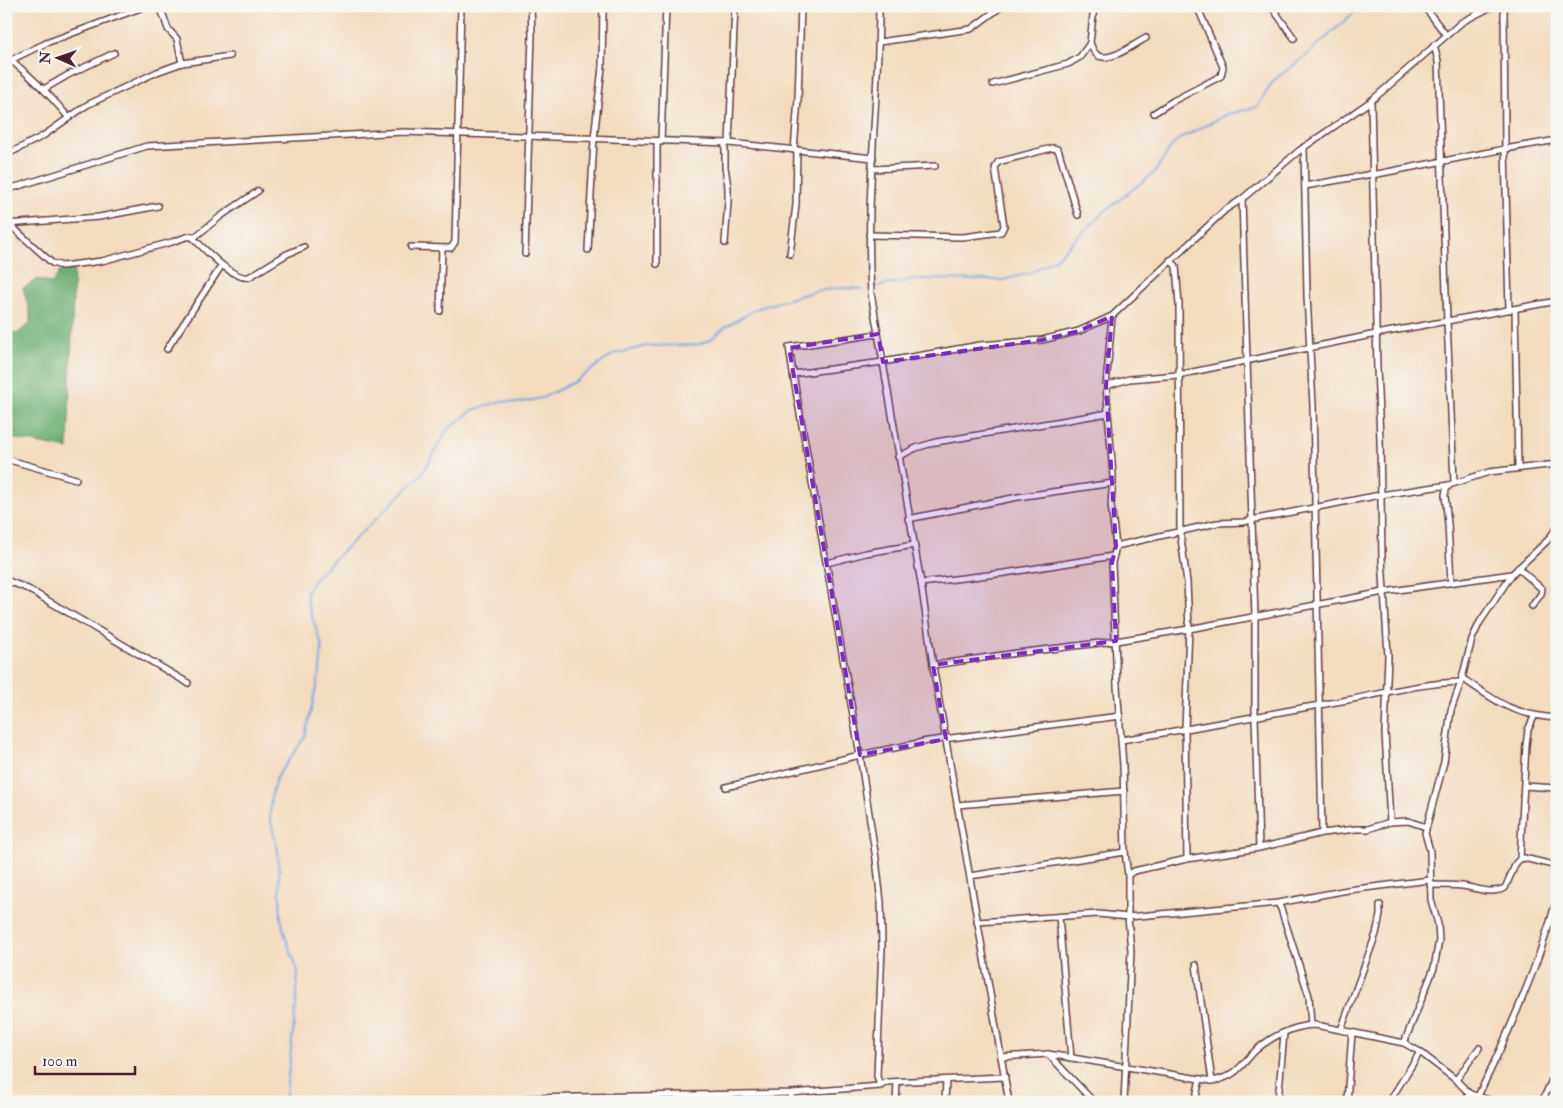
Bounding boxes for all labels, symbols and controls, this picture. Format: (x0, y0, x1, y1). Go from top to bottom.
north arrow (32, 32, 82, 82)
text: N (37, 51, 54, 65)
scale bar (35, 1043, 135, 1075)
text: 100 m (42, 1052, 78, 1071)

